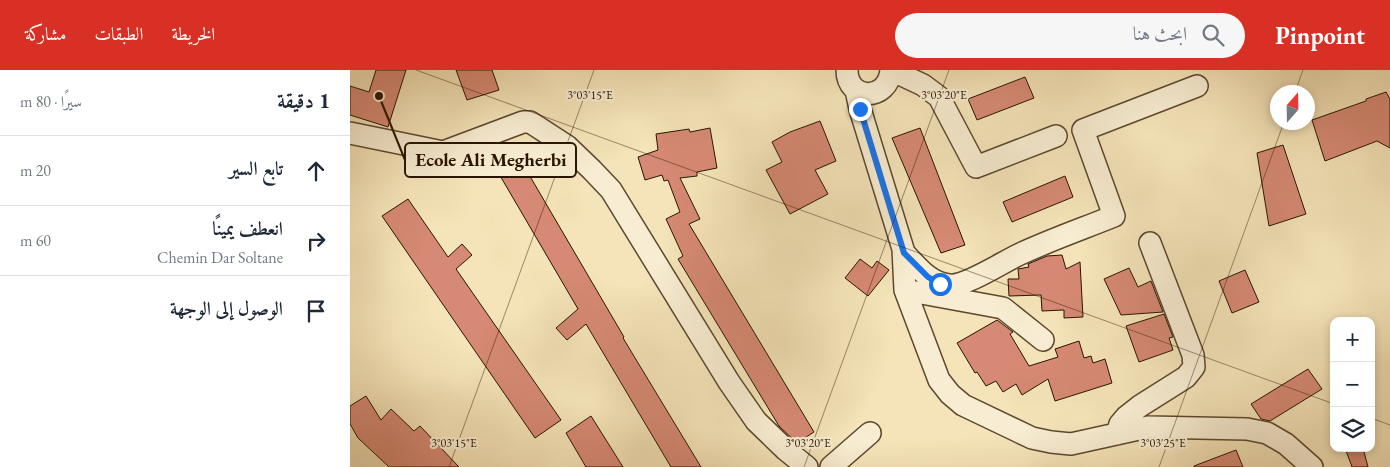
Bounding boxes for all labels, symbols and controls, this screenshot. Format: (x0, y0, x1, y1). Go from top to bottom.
search box (895, 13, 1245, 58)
text: Pinpoint (1275, 20, 1365, 51)
text: ابحث هنا (1133, 21, 1187, 46)
icon: search (1199, 21, 1227, 49)
text: مشاركة (25, 22, 66, 45)
text: الطبقات (94, 22, 143, 45)
text: الخريطة (171, 22, 215, 45)
north arrow (1270, 85, 1315, 130)
text: 1 دقيقة (277, 87, 330, 114)
text: 3°03'15"E (567, 87, 613, 103)
text: 3°03'20"E (921, 87, 967, 103)
text: سيرًا · 80 m (20, 91, 82, 112)
route end (849, 98, 872, 121)
callout: Ecole Ali Megherbi (405, 143, 576, 177)
text: Ecole Ali Megherbi (415, 147, 567, 172)
text: تابع السير (229, 156, 283, 181)
icon: ahead (302, 157, 330, 185)
text: 20 m (20, 160, 51, 181)
text: انعطف يمينًا (212, 216, 283, 241)
icon: right (302, 227, 330, 255)
text: 60 m (20, 230, 51, 251)
text: Chemin Dar Soltane (157, 247, 283, 268)
route start (929, 273, 952, 296)
text: الوصول إلى الوجهة (170, 296, 283, 321)
icon: arrive (302, 297, 330, 325)
map controls (1330, 317, 1375, 452)
button: + (1330, 317, 1375, 362)
button: − (1330, 362, 1375, 407)
button: layers (1330, 407, 1375, 452)
text: 3°03'15"E (431, 435, 477, 451)
text: 3°03'20"E (785, 435, 831, 451)
text: 3°03'25"E (1140, 435, 1186, 451)

